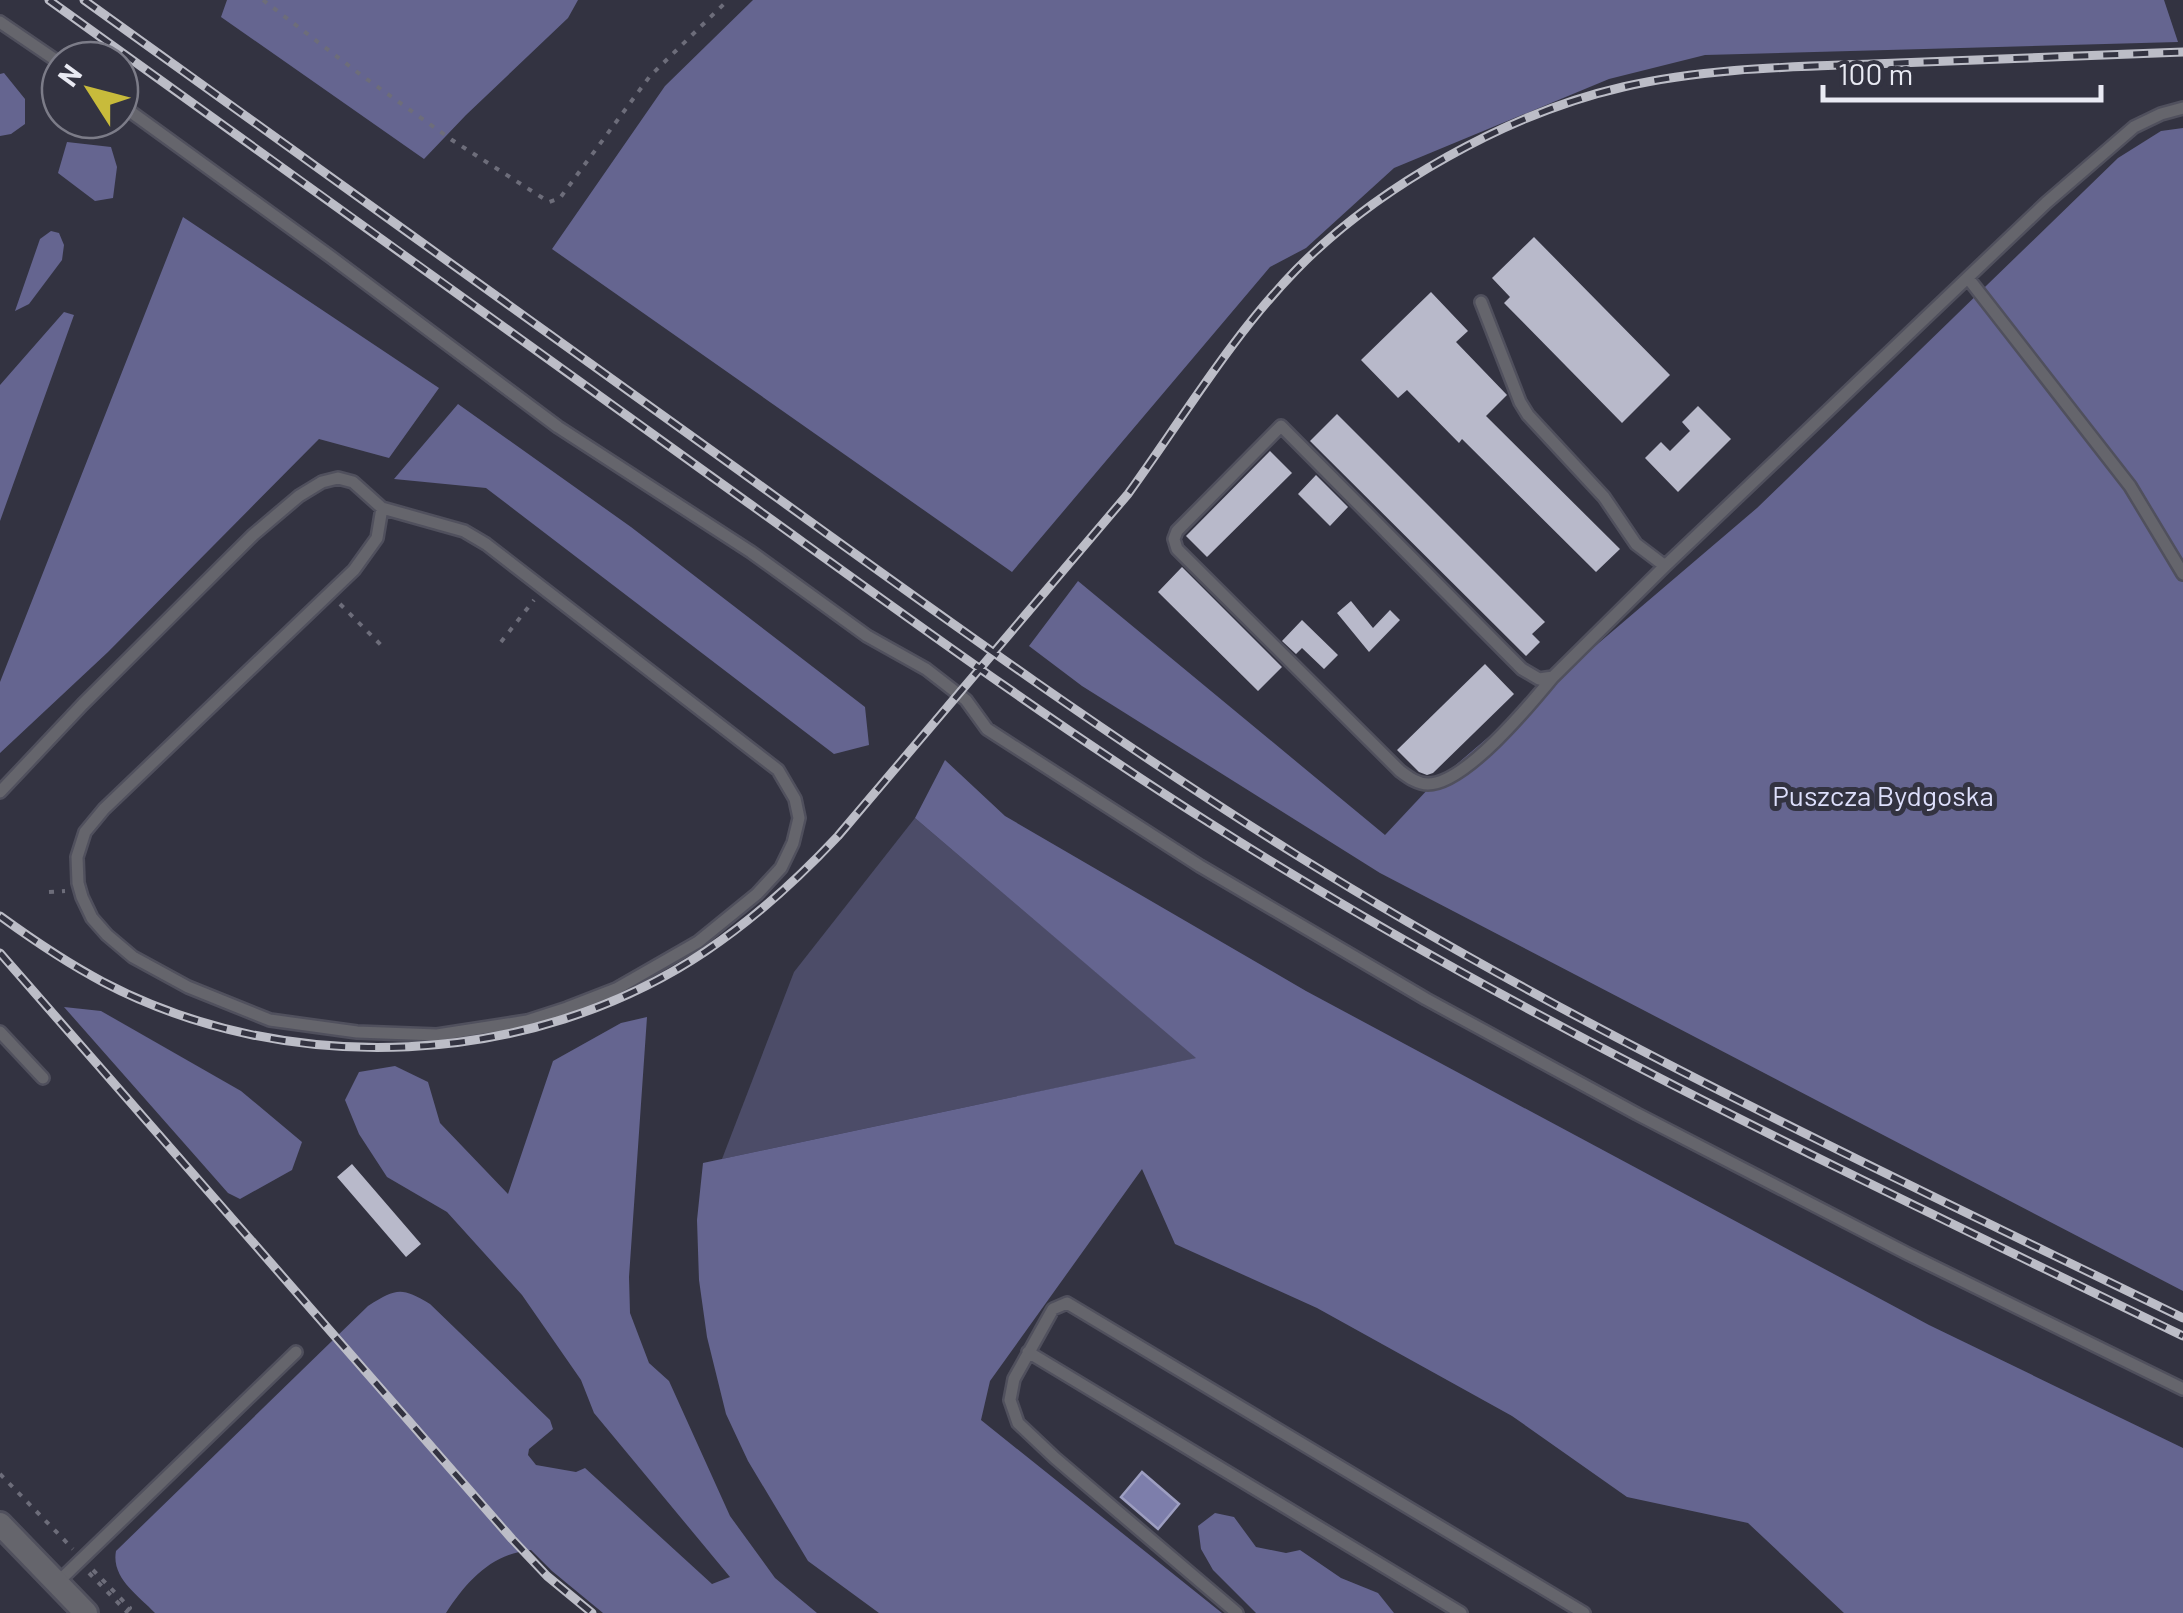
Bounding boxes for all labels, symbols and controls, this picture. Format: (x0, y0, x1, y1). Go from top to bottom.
north arrow (40, 40, 140, 140)
scale bar (1823, 40, 2100, 102)
text: 100 m (1838, 55, 1913, 91)
text: N (50, 57, 88, 92)
park label: Puszcza Bydgoska (1772, 778, 1994, 812)

